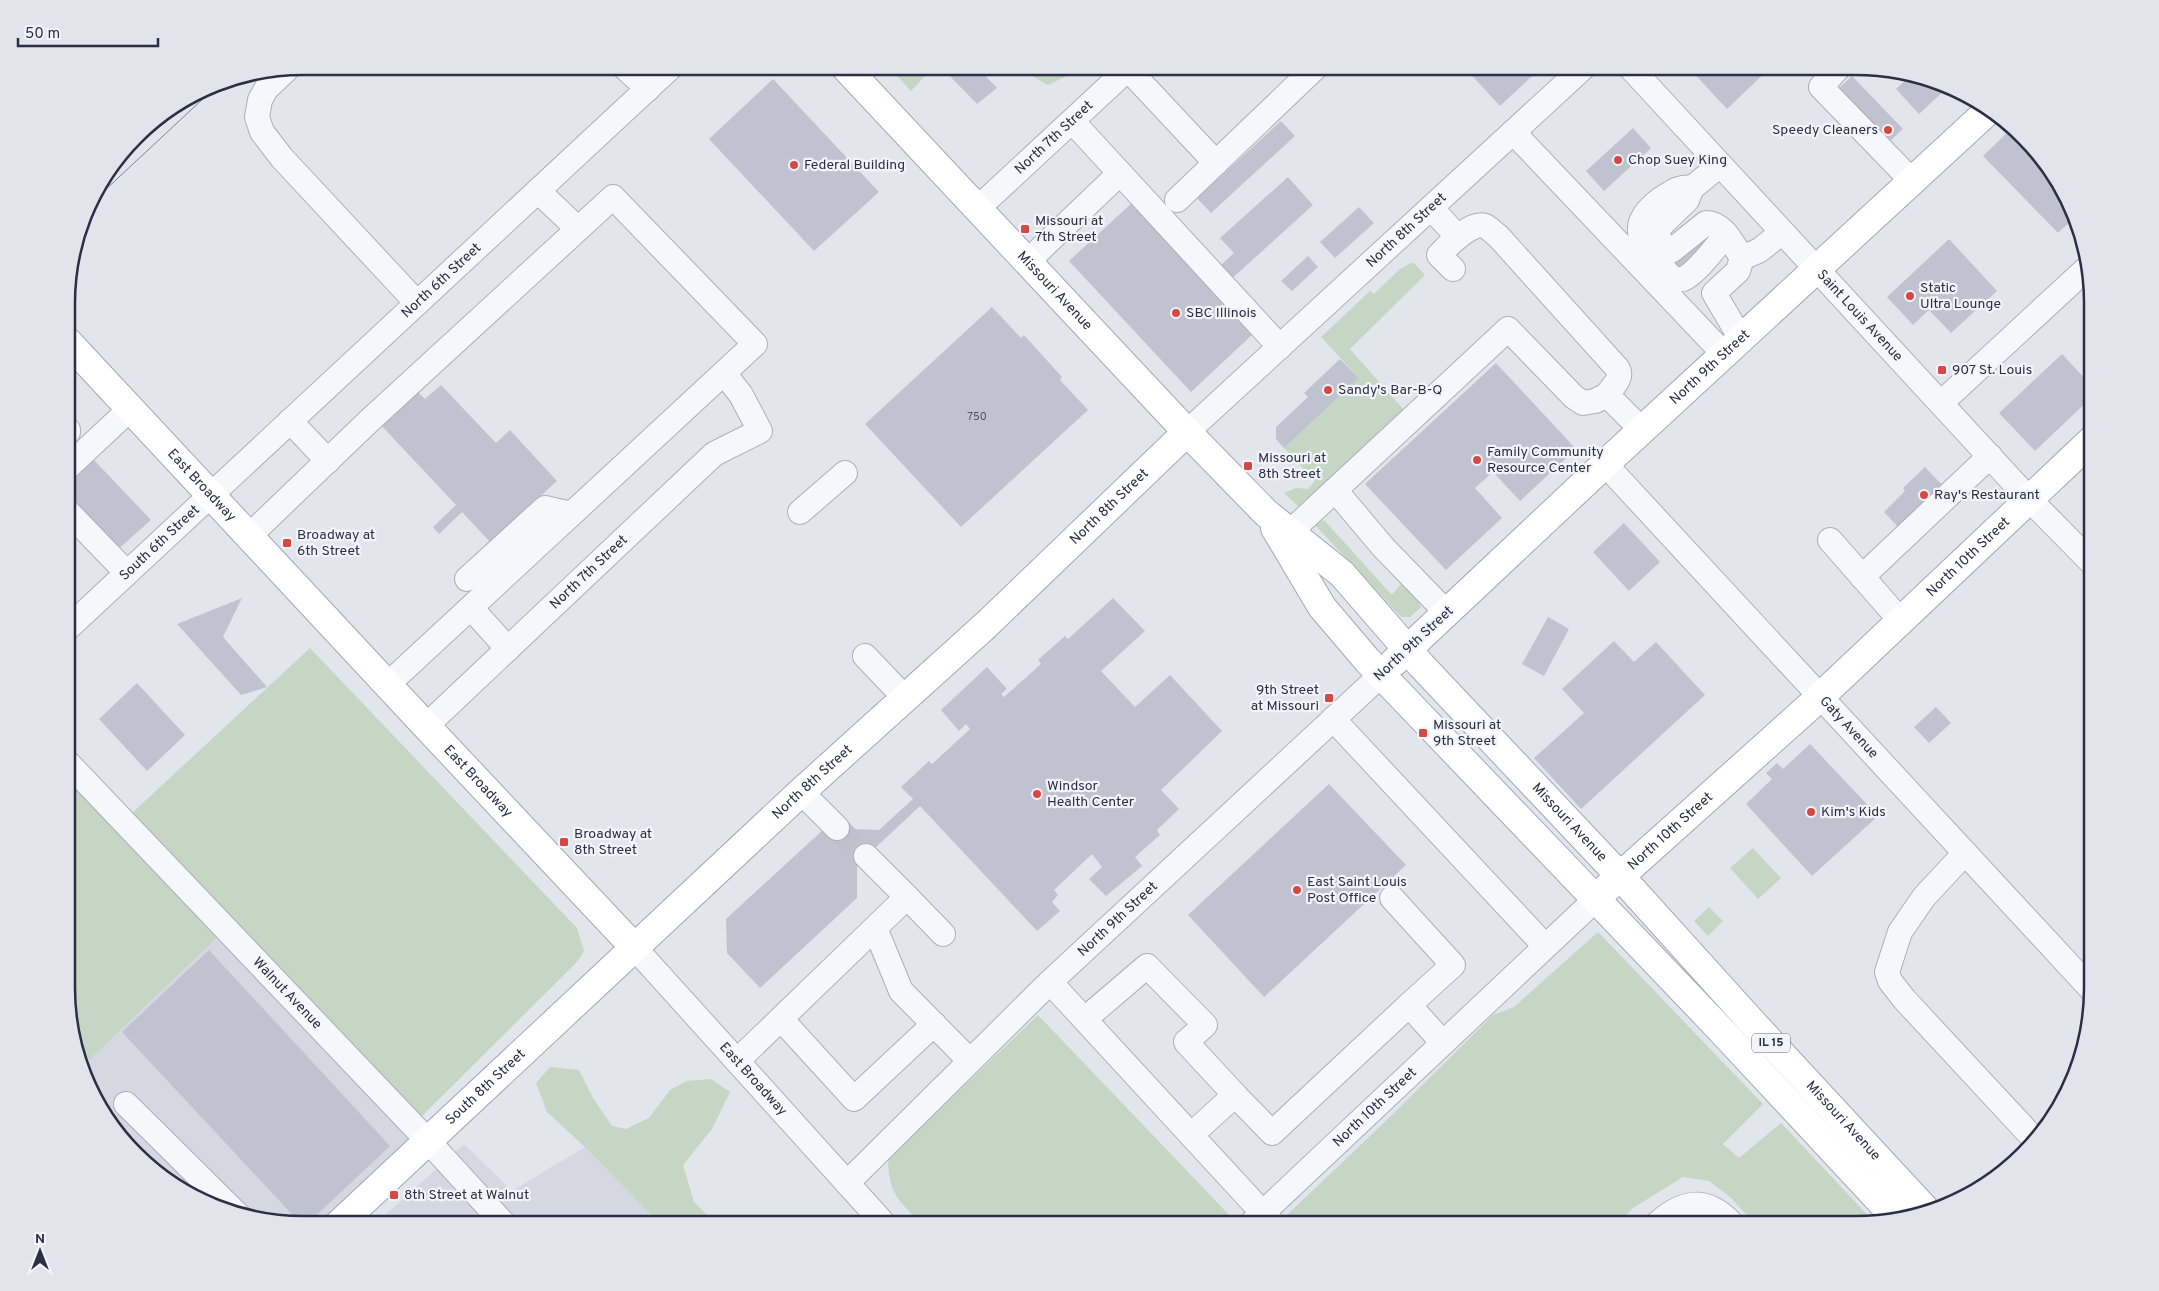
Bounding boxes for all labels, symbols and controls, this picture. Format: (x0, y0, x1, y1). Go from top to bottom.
scale bar (18, 15, 158, 47)
text: 50 m (25, 25, 60, 44)
street label: North 7th Street (1011, 97, 1097, 178)
place label: Speedy Cleaners (1772, 122, 1878, 139)
marker: Speedy Cleaners (1882, 124, 1894, 136)
place label: Chop Suey King (1628, 152, 1727, 169)
marker: Chop Suey King (1612, 154, 1624, 166)
place label: Federal Building (804, 157, 905, 174)
marker: Federal Building (788, 159, 800, 171)
street label: North 8th Street (1363, 189, 1450, 271)
place label: Missouri at 7th Street (1035, 213, 1103, 246)
marker: Missouri at 7th Street (1019, 223, 1031, 235)
street label: North 6th Street (398, 239, 485, 322)
street label: Missouri Avenue (1013, 248, 1096, 334)
street label: Saint Louis Avenue (1813, 266, 1906, 365)
place label: Static Ultra Lounge (1920, 280, 2001, 313)
marker: Static Ultra Lounge (1904, 290, 1916, 302)
place label: SBC Illinois (1186, 305, 1257, 322)
marker: SBC Illinois (1170, 307, 1182, 319)
street label: North 9th Street (1666, 326, 1753, 408)
place label: 907 St. Louis (1952, 362, 2032, 379)
marker: 907 St. Louis (1936, 364, 1948, 376)
place label: Sandy's Bar-B-Q (1338, 382, 1443, 399)
marker: Sandy's Bar-B-Q (1322, 384, 1334, 396)
house number: 750 (967, 410, 987, 424)
place label: Family Community Resource Center (1487, 444, 1604, 477)
street label: East Broadway (164, 446, 240, 525)
place label: Missouri at 8th Street (1258, 450, 1326, 483)
marker: Family Community Resource Center (1471, 454, 1483, 466)
marker: Missouri at 8th Street (1242, 460, 1254, 472)
street label: North 8th Street (1066, 465, 1152, 548)
place label: Ray's Restaurant (1934, 487, 2040, 504)
marker: Ray's Restaurant (1918, 489, 1930, 501)
street label: South 6th Street (116, 501, 203, 584)
street label: North 10th Street (1923, 513, 2014, 600)
place label: Broadway at 6th Street (297, 527, 375, 560)
street label: North 7th Street (546, 531, 631, 613)
marker: Broadway at 6th Street (281, 537, 293, 549)
street label: North 9th Street (1371, 603, 1457, 685)
place label: 9th Street at Missouri (1251, 682, 1319, 715)
marker: 9th Street at Missouri (1323, 692, 1335, 704)
street label: Gaty Avenue (1816, 693, 1882, 762)
place label: Missouri at 9th Street (1433, 717, 1501, 750)
marker: Missouri at 9th Street (1417, 727, 1429, 739)
street label: North 8th Street (769, 741, 856, 823)
street label: East Broadway (440, 742, 516, 821)
place label: Windsor Health Center (1047, 778, 1135, 811)
street label: Missouri Avenue (1528, 779, 1611, 865)
marker: Windsor Health Center (1031, 788, 1043, 800)
street label: North 10th Street (1624, 789, 1716, 874)
place label: Kim's Kids (1821, 804, 1886, 821)
marker: Kim's Kids (1805, 806, 1817, 818)
place label: Broadway at 8th Street (574, 826, 652, 859)
marker: Broadway at 8th Street (558, 836, 570, 848)
place label: East Saint Louis Post Office (1307, 874, 1407, 907)
street label: North 9th Street (1074, 878, 1161, 960)
marker: East Saint Louis Post Office (1291, 884, 1303, 896)
street label: Walnut Avenue (249, 954, 326, 1033)
road number: IL 15 (1752, 1034, 1790, 1052)
street label: East Broadway (716, 1039, 791, 1119)
street label: South 8th Street (442, 1046, 529, 1128)
street label: North 10th Street (1329, 1064, 1420, 1151)
street label: Missouri Avenue (1802, 1077, 1884, 1164)
place label: 8th Street at Walnut (404, 1187, 529, 1204)
marker: 8th Street at Walnut (388, 1189, 400, 1201)
north arrow (15, 1226, 65, 1276)
text: N (35, 1231, 45, 1248)

